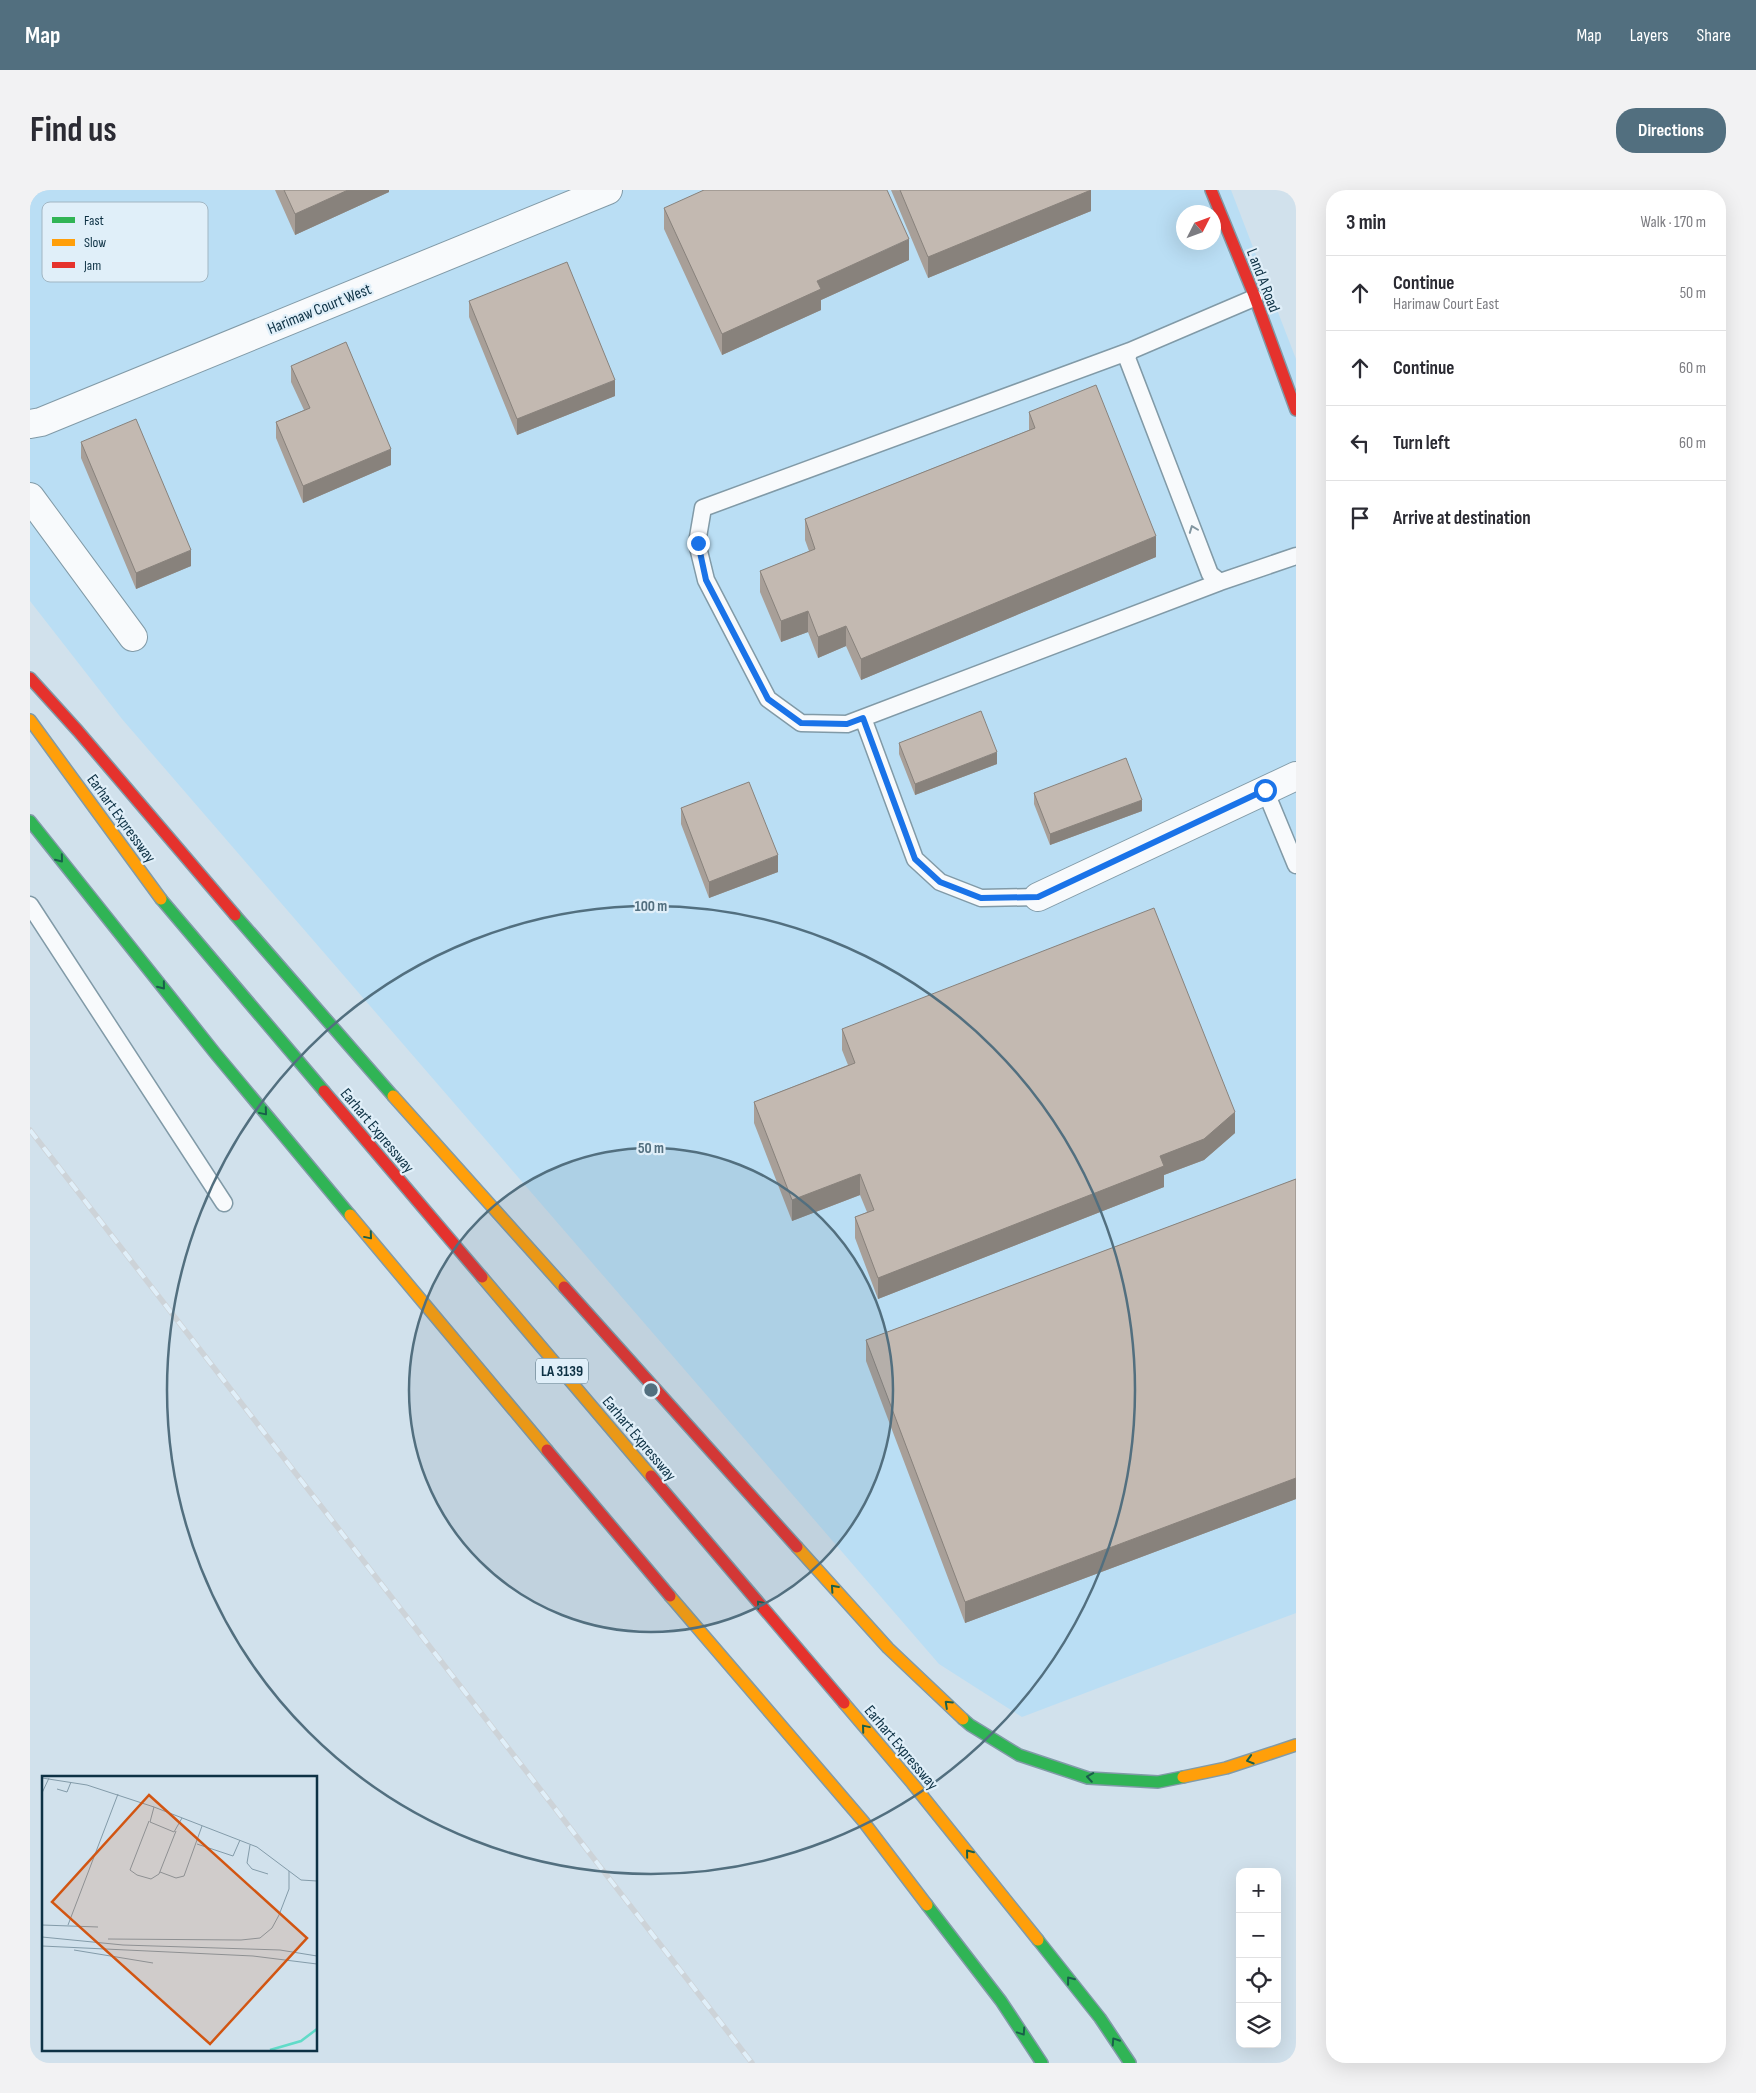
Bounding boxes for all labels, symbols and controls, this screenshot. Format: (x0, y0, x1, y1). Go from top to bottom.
text: Map (25, 21, 60, 50)
text: Map (1577, 25, 1602, 46)
text: Layers (1630, 25, 1669, 46)
text: Share (1697, 25, 1731, 46)
button: Directions (1616, 108, 1726, 153)
text: Find us (30, 109, 117, 152)
legend (42, 202, 208, 282)
north arrow (1176, 205, 1221, 250)
text: 3 min (1346, 210, 1386, 235)
text: Fast (84, 212, 104, 229)
text: Walk · 170 m (1641, 213, 1706, 232)
text: Slow (84, 234, 106, 251)
street label: L and A Road (1242, 246, 1283, 315)
text: Jam (83, 257, 101, 274)
text: Continue (1393, 272, 1454, 295)
icon: ahead (1346, 279, 1374, 307)
street label: Harimaw Court West (265, 280, 374, 339)
text: 50 m (1680, 284, 1706, 303)
text: Harimaw Court East (1393, 295, 1499, 314)
icon: ahead (1346, 354, 1374, 382)
text: Continue (1393, 357, 1454, 380)
text: 60 m (1679, 359, 1706, 378)
icon: left (1346, 429, 1374, 457)
text: Turn left (1393, 432, 1450, 455)
text: 60 m (1679, 434, 1706, 453)
icon: arrive (1346, 504, 1374, 532)
text: Arrive at destination (1393, 507, 1531, 530)
one-way arrow (1189, 525, 1199, 533)
route end (687, 532, 710, 555)
street label: Earhart Expressway (82, 771, 159, 867)
route start (1254, 779, 1277, 802)
one-way arrow (55, 853, 63, 862)
text: 100 m (635, 897, 667, 916)
one-way arrow (156, 980, 164, 989)
street label: Earhart Expressway (336, 1085, 418, 1177)
one-way arrow (259, 1106, 268, 1115)
text: 50 m (638, 1139, 664, 1158)
one-way arrow (363, 1231, 372, 1240)
road number: LA 3139 (536, 1358, 588, 1384)
centre of rings (642, 1381, 660, 1399)
street label: Earhart Expressway (598, 1393, 680, 1485)
one-way arrow (831, 1585, 840, 1594)
one-way arrow (757, 1601, 766, 1610)
one-way arrow (945, 1701, 954, 1710)
street label: Earhart Expressway (860, 1702, 942, 1794)
one-way arrow (863, 1725, 871, 1734)
one-way arrow (1246, 1755, 1254, 1765)
one-way arrow (1086, 1773, 1095, 1783)
inset map (42, 1776, 318, 2050)
one-way arrow (966, 1850, 974, 1859)
map controls (1236, 1868, 1281, 2048)
button: + (1236, 1868, 1281, 1913)
button: − (1236, 1913, 1281, 1958)
button: locate (1236, 1958, 1281, 2003)
one-way arrow (1068, 1977, 1076, 1986)
button: layers (1236, 2003, 1281, 2048)
one-way arrow (1016, 2026, 1025, 2036)
one-way arrow (1112, 2037, 1121, 2046)

